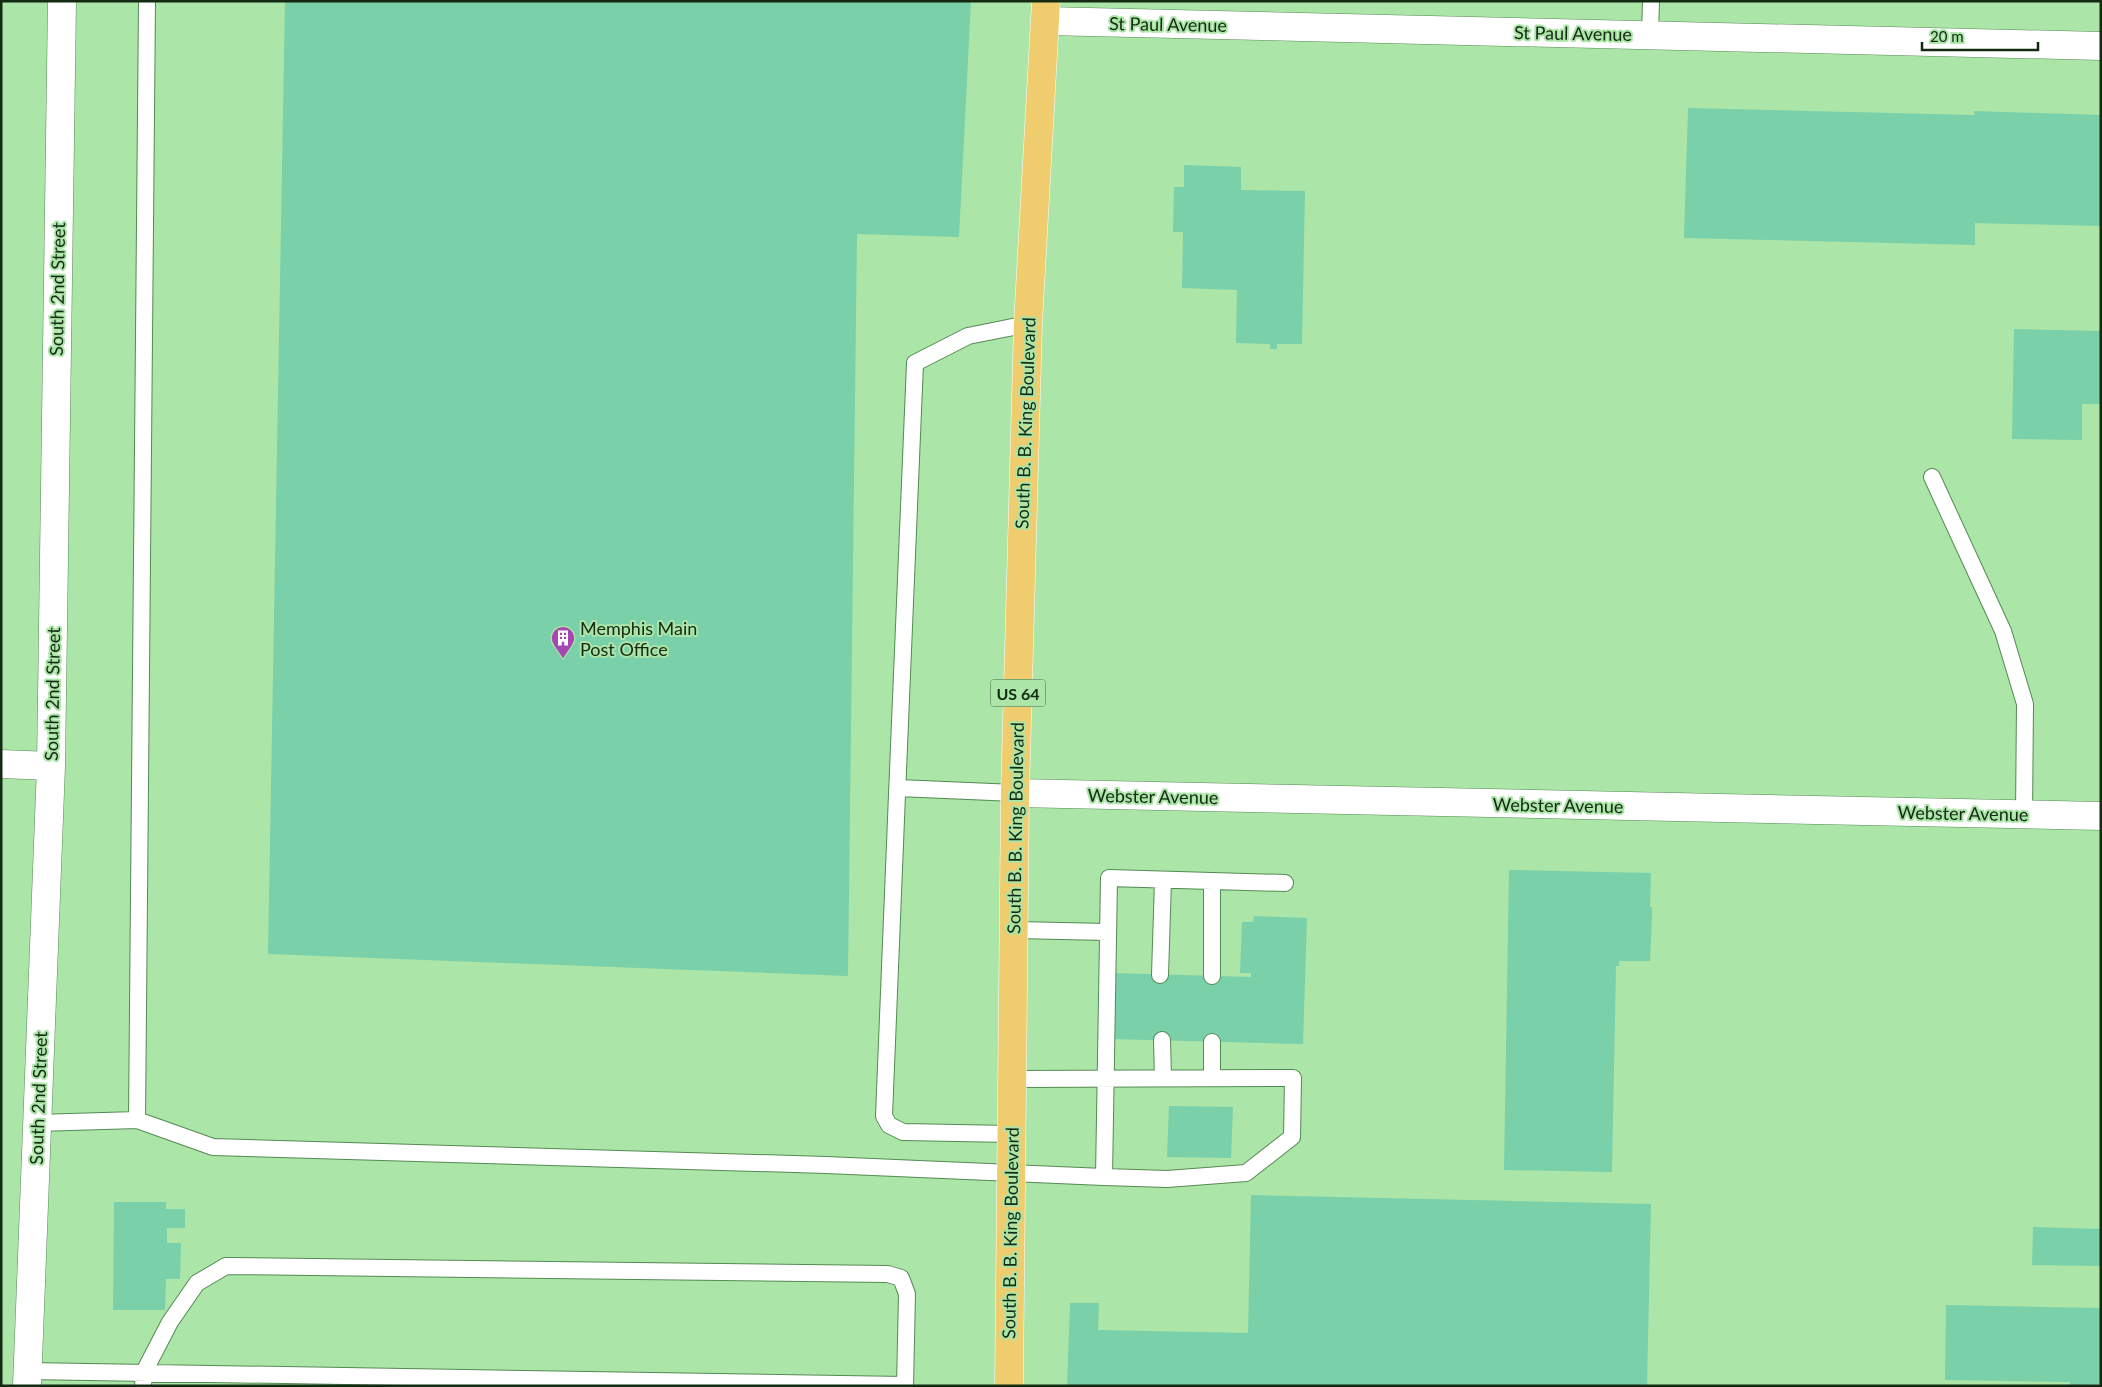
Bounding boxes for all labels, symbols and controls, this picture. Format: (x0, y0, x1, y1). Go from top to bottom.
street label: St Paul Avenue (1109, 12, 1227, 36)
scale bar (1922, 20, 2038, 52)
street label: St Paul Avenue (1514, 21, 1632, 45)
text: 20 m (1930, 27, 1964, 45)
street label: South 2nd Street (45, 221, 69, 356)
street label: South B. B. King Boulevard (1010, 317, 1040, 529)
place label: Memphis Main Post Office (580, 617, 697, 660)
building icon: Memphis Main Post Office (550, 625, 576, 659)
street label: South 2nd Street (40, 626, 64, 761)
road number: US 64 (990, 680, 1046, 706)
street label: South B. B. King Boulevard (1002, 722, 1028, 934)
street label: Webster Avenue (1087, 784, 1219, 808)
street label: Webster Avenue (1492, 793, 1624, 817)
street label: Webster Avenue (1897, 801, 2029, 825)
street label: South 2nd Street (25, 1030, 51, 1165)
street label: South B. B. King Boulevard (997, 1127, 1023, 1339)

